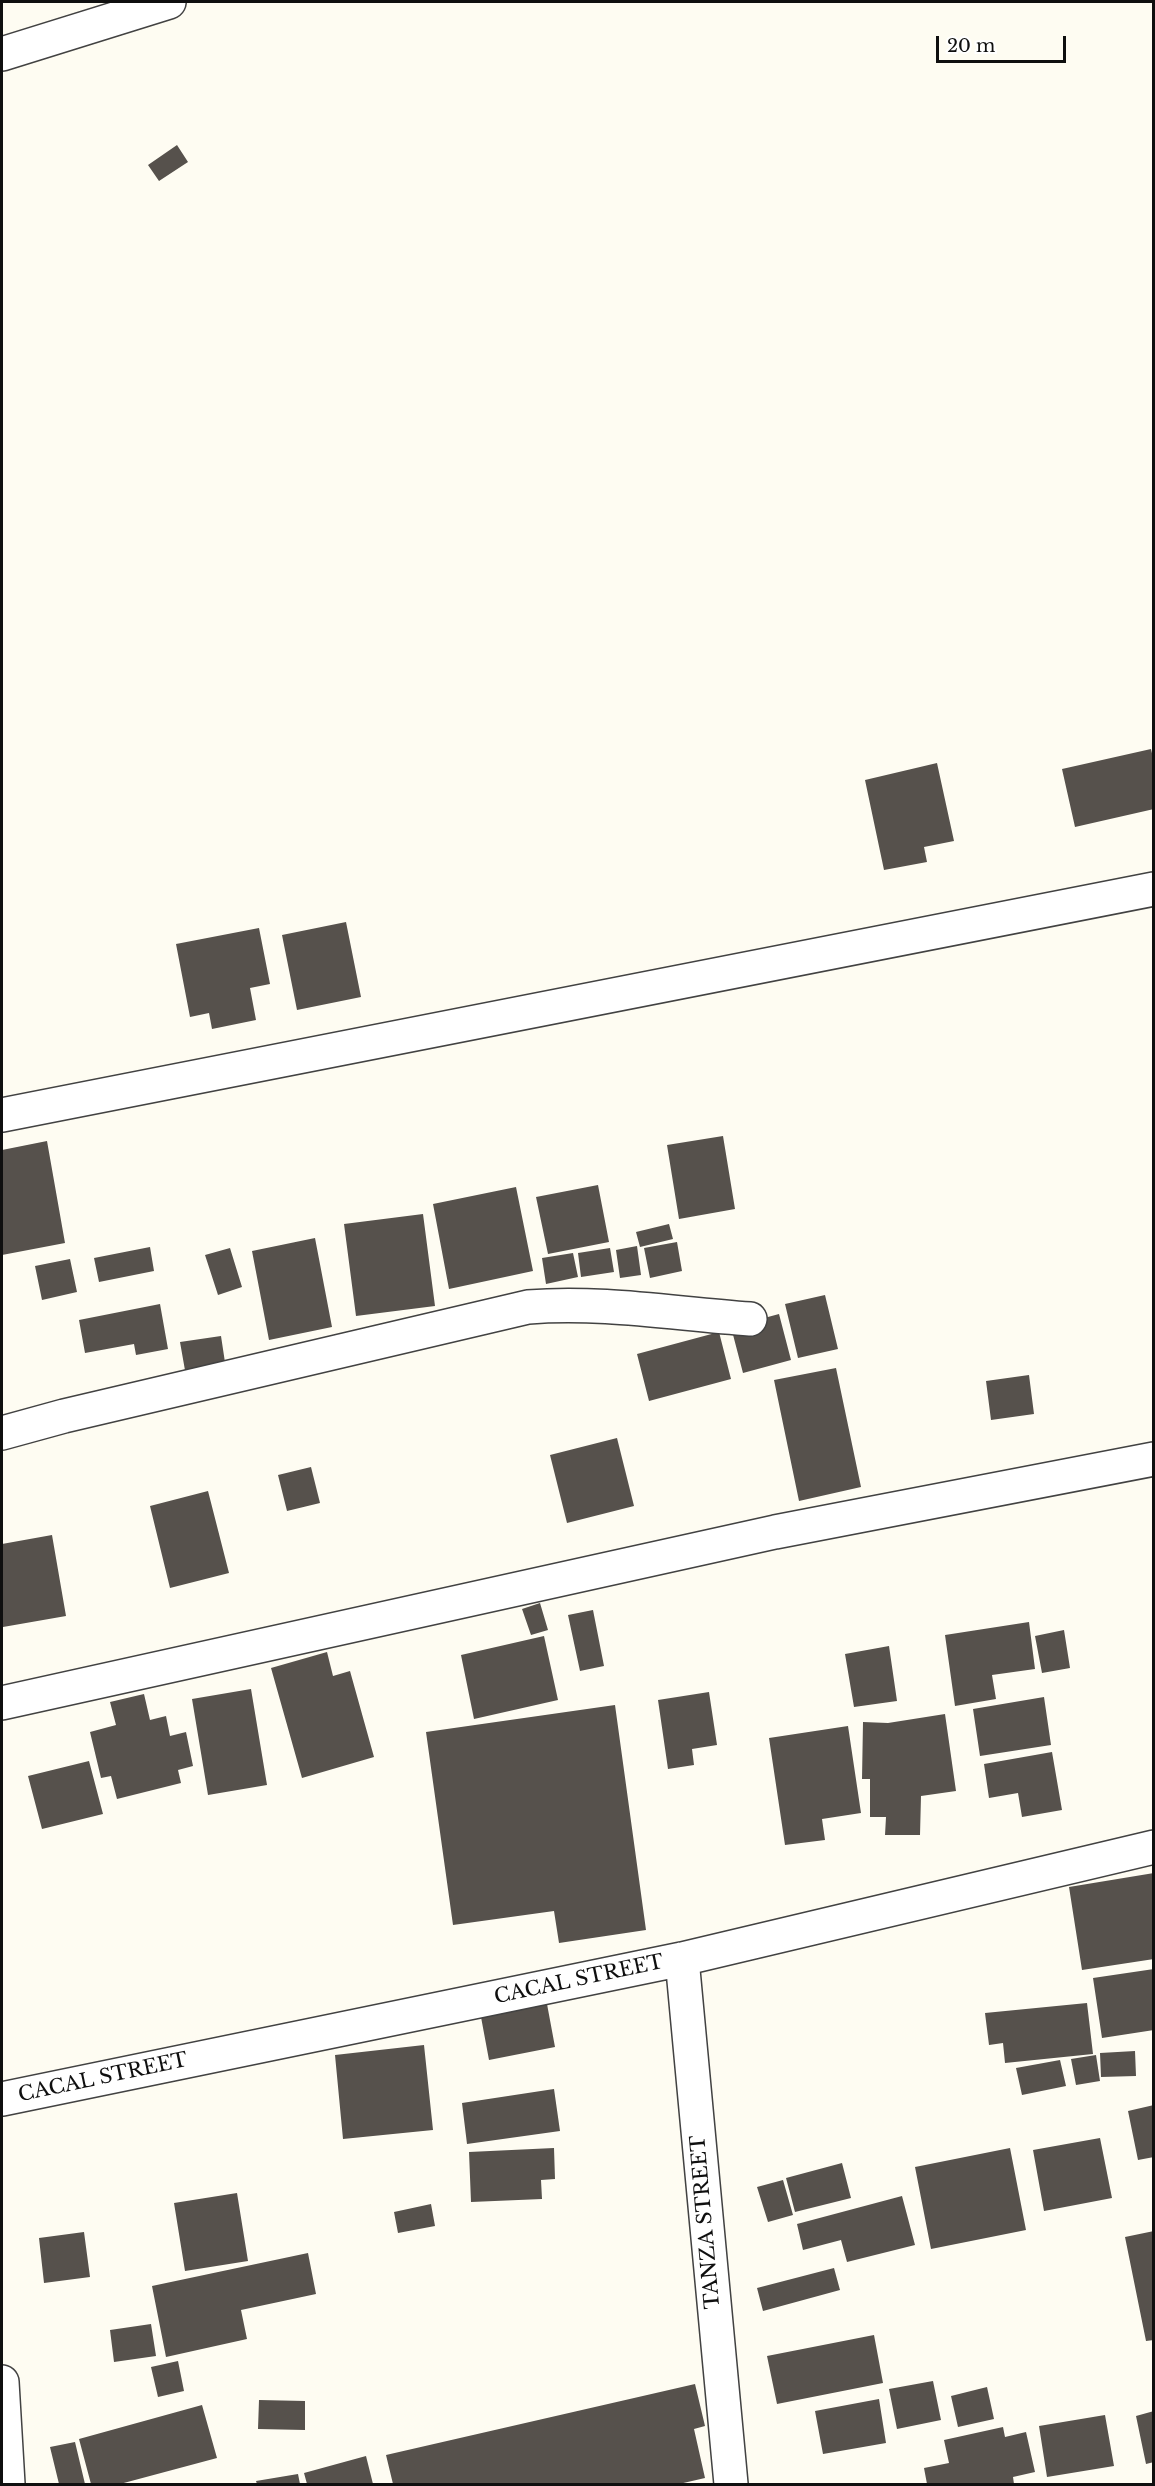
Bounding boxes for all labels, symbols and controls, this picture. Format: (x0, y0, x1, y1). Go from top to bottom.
scale bar (939, 24, 1070, 62)
text: 20 m (947, 35, 995, 57)
street label: CACAL STREET (492, 1950, 666, 2010)
street label: CACAL STREET (16, 2048, 190, 2108)
street label: TANZA STREET (686, 2134, 726, 2310)

